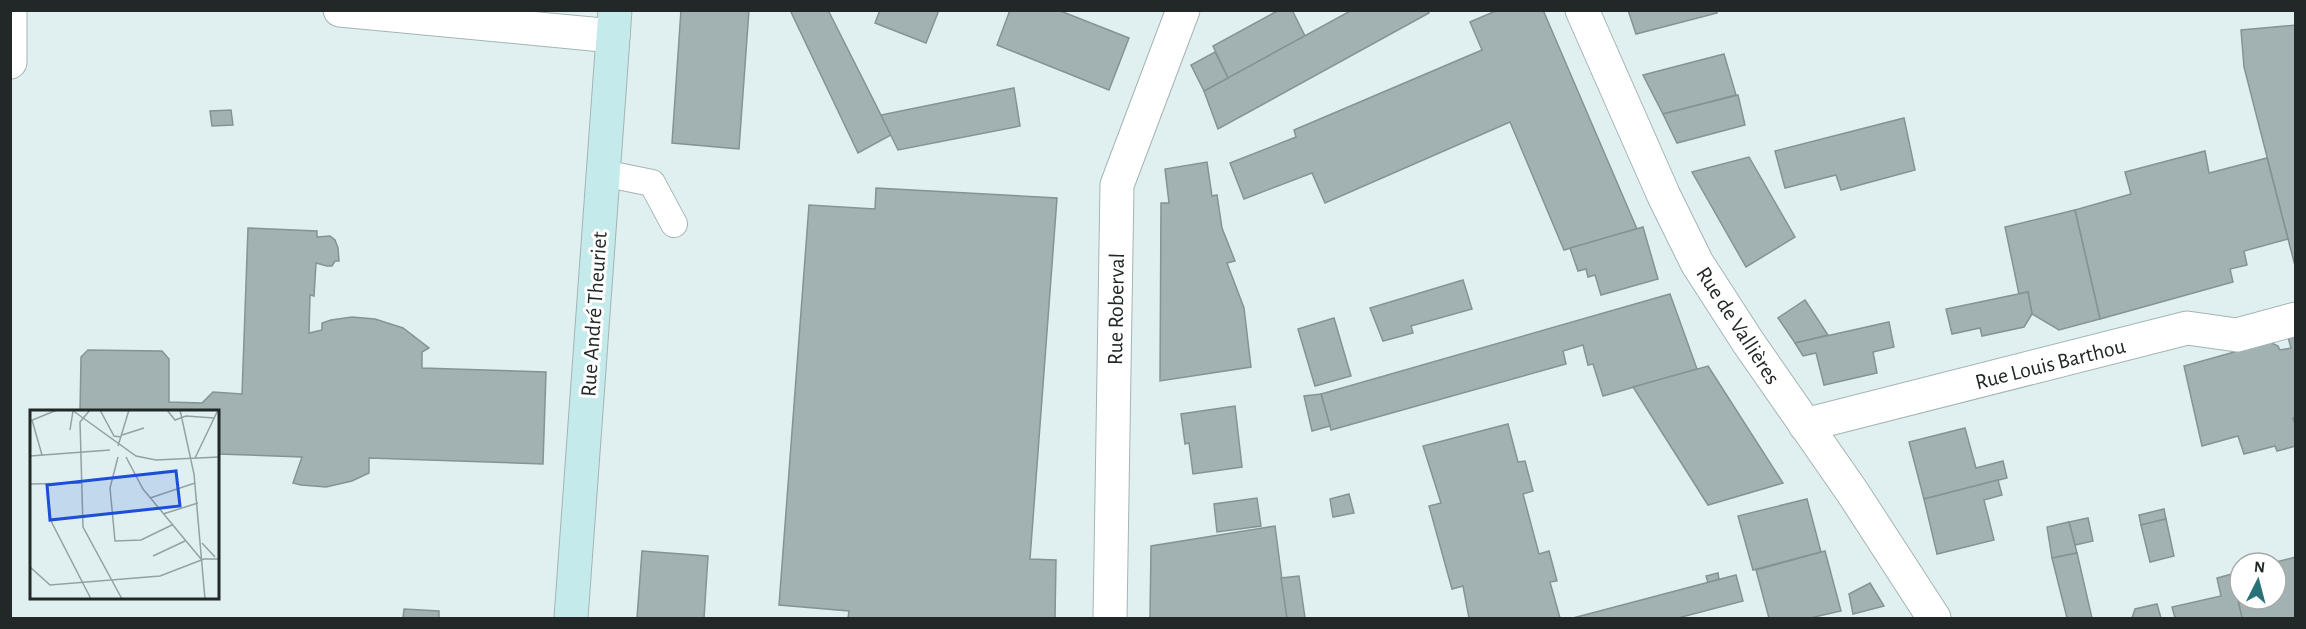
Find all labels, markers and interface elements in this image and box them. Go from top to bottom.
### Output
street label: Rue André Theuriet [577,231,611,397]
street label: Rue Roberval [1104,253,1128,365]
street label: Rue de Vallières [1692,263,1784,388]
street label: Rue Louis Barthou [1973,335,2128,393]
inset map [30,410,219,599]
north arrow [2228,551,2288,611]
text: N [2253,559,2266,576]

